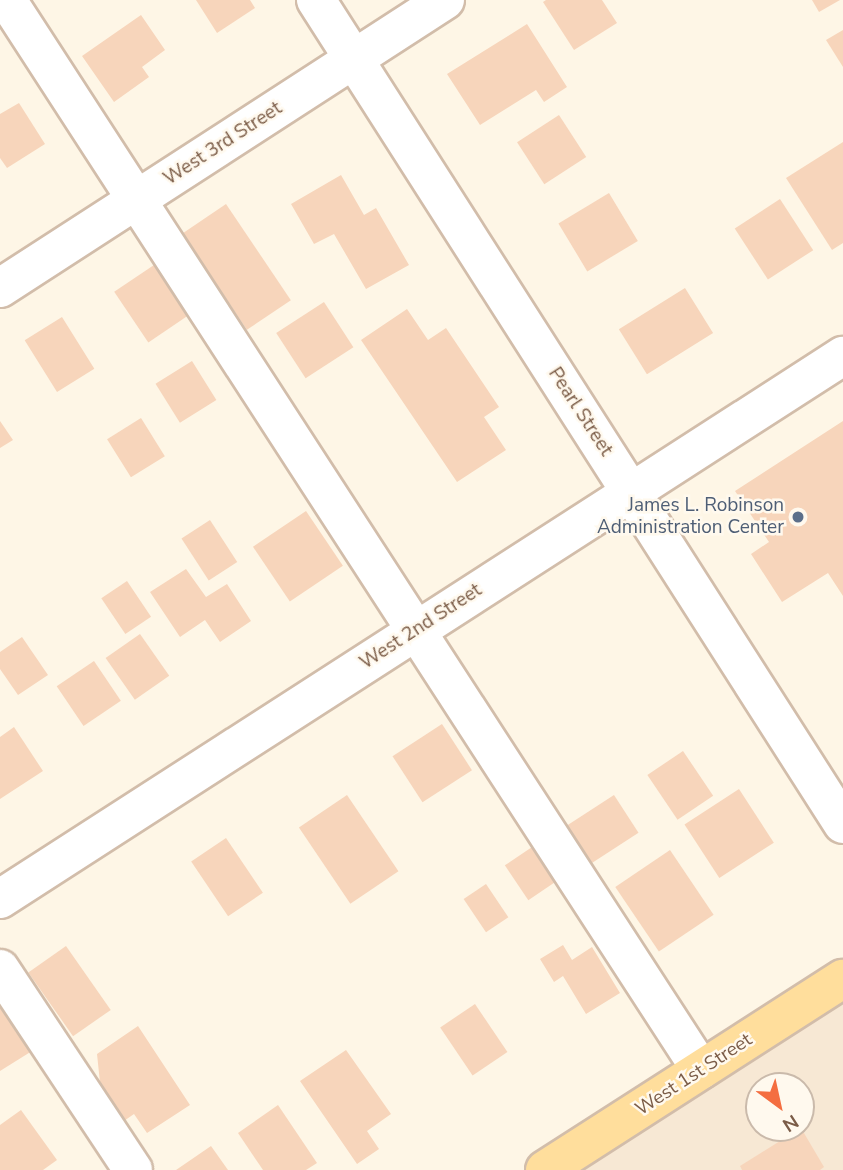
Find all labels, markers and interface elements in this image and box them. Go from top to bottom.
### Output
street label: West 3rd Street [160,97,286,191]
street label: Pearl Street [543,363,617,461]
place label: James L. Robinson Administration Center [597,495,784,539]
marker: James L. Robinson Administration Center [790,509,806,525]
street label: West 2nd Street [356,579,486,675]
street label: West 1st Street [631,1029,757,1121]
north arrow [745,1072,815,1142]
text: N [777,1108,803,1138]

